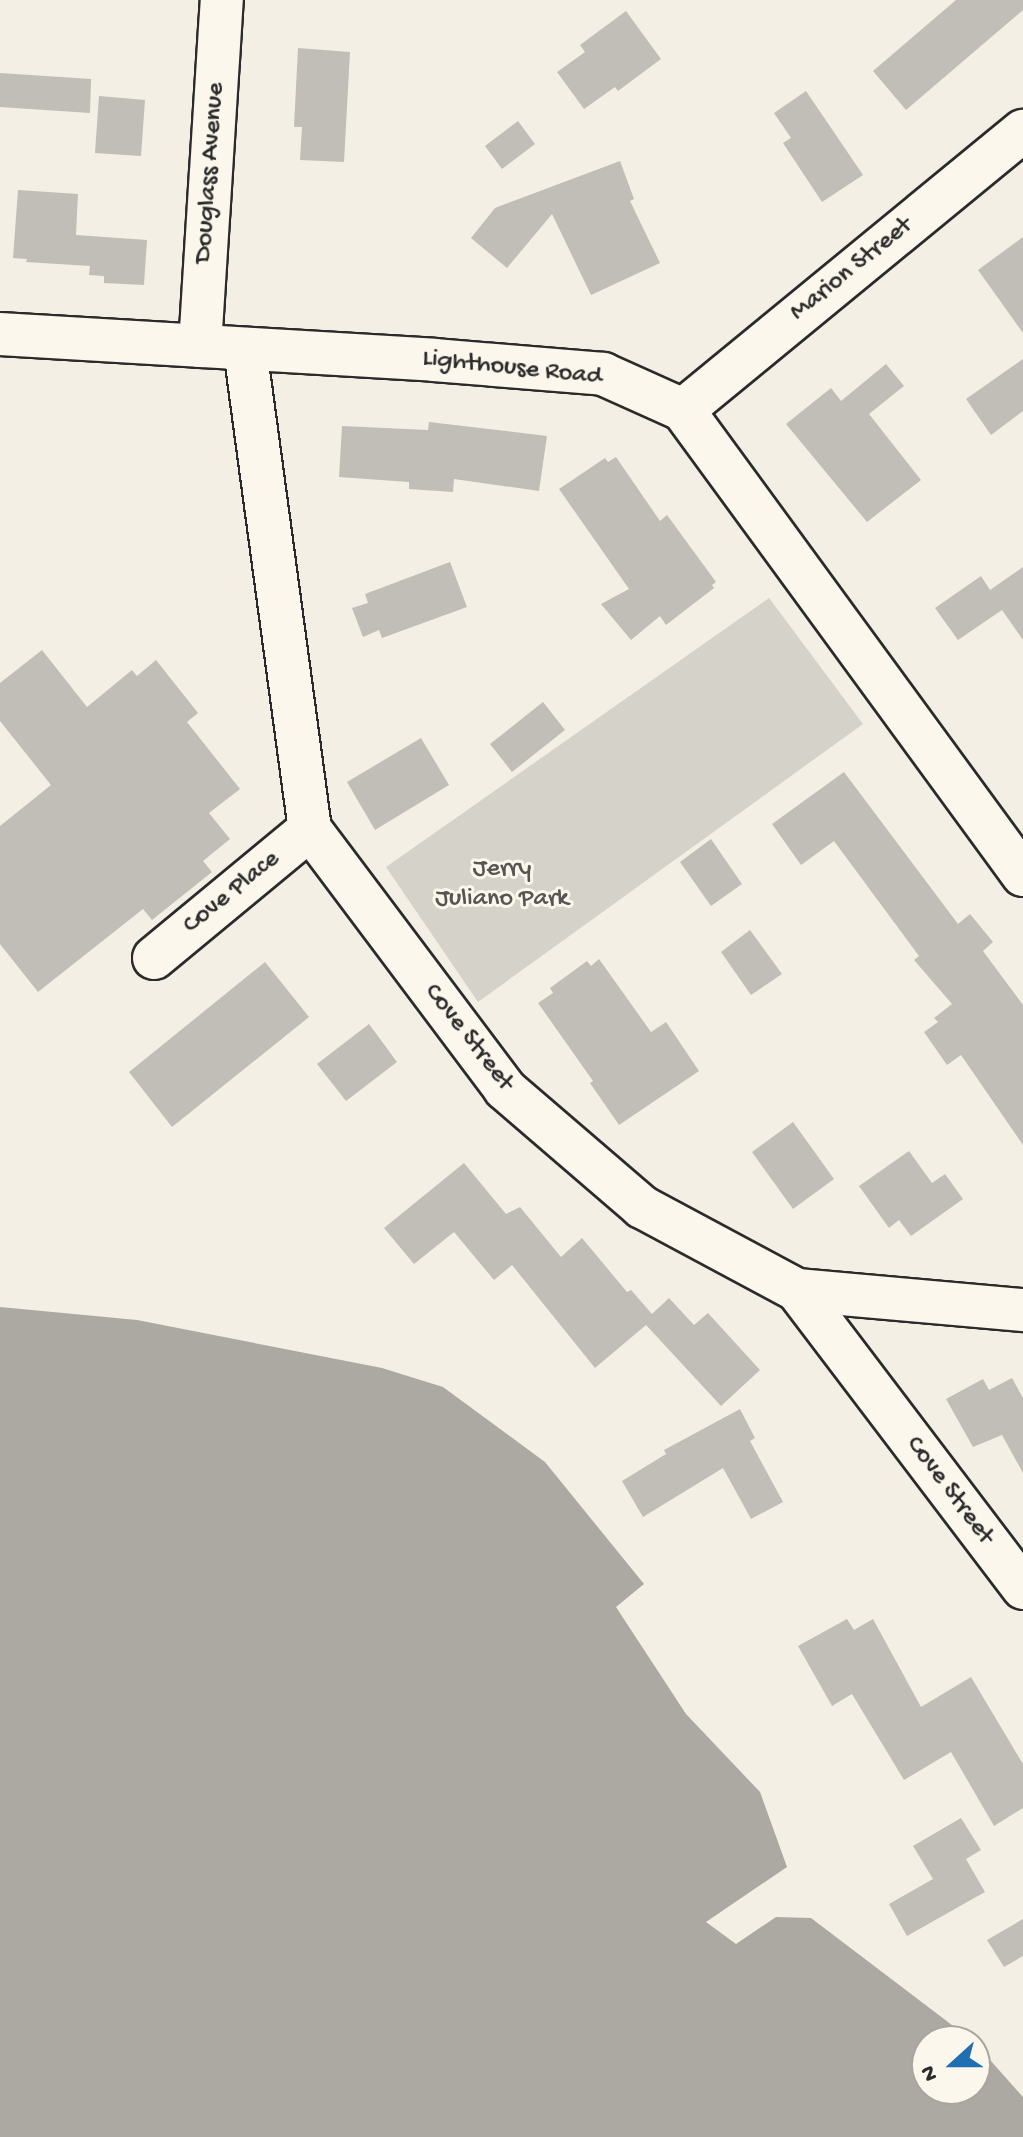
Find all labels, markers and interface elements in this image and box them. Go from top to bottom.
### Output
street label: Douglass Avenue [189,82,233,264]
street label: Marion Street [784,211,920,329]
street label: Lighthouse Road [421,344,603,394]
street label: Cove Place [177,845,287,941]
park label: Jerry Juliano Park [435,854,569,916]
street label: Cove Street [416,978,520,1098]
street label: Cove Street [898,1431,1000,1551]
north arrow [911,2025,991,2105]
text: N [916,2062,945,2084]

